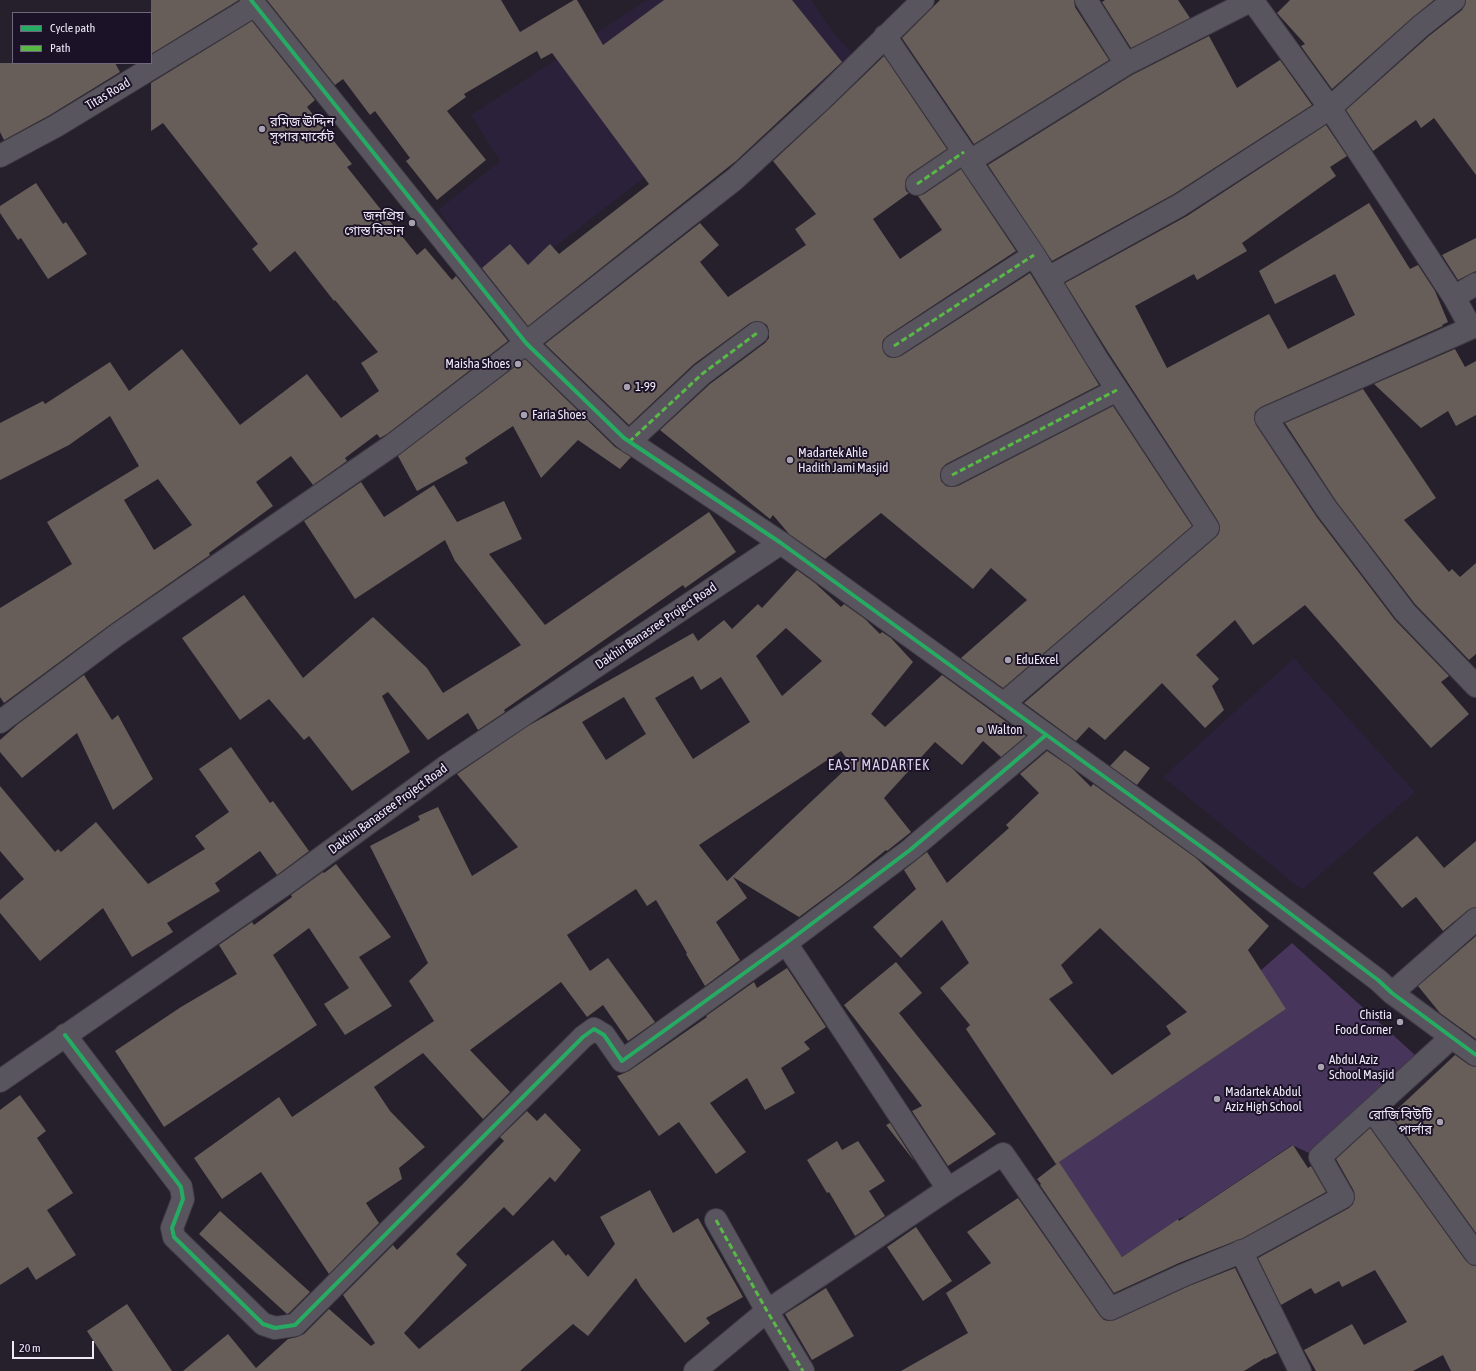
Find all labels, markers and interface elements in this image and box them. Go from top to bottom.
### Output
legend [12,12,152,64]
text: Cycle path [50,21,95,35]
text: Path [50,41,71,55]
street label: Titas Road [83,75,133,113]
place label: রমিজ ঊদ্দিন সুপার মার্কেট [270,114,334,145]
marker: রমিজ ঊদ্দিন সুপার মার্কেট [257,124,267,134]
place label: জনপ্রিয় গোস্ত বিতান [344,208,404,239]
marker: জনপ্রিয় গোস্ত বিতান [407,218,417,228]
place label: Maisha Shoes [445,356,510,372]
marker: Maisha Shoes [513,359,523,369]
place label: 1-99 [635,379,656,395]
marker: 1-99 [622,382,632,392]
place label: Faria Shoes [532,407,586,423]
marker: Faria Shoes [519,410,529,420]
place label: Madartek Ahle Hadith Jami Masjid [798,445,888,476]
marker: Madartek Ahle Hadith Jami Masjid [785,455,795,465]
street label: Dakhin Banasree Project Road [592,579,720,673]
place label: EduExcel [1016,652,1059,668]
marker: EduExcel [1003,655,1013,665]
place label: Walton [988,722,1023,738]
marker: Walton [975,725,985,735]
district label: EAST MADARTEK [828,756,930,774]
street label: Dakhin Banasree Project Road [325,761,451,857]
place label: Chistia Food Corner [1335,1007,1392,1038]
marker: Chistia Food Corner [1395,1017,1405,1027]
place label: Abdul Aziz School Masjid [1329,1052,1395,1083]
marker: Abdul Aziz School Masjid [1316,1062,1326,1072]
place label: Madartek Abdul Aziz High School [1225,1084,1302,1115]
marker: Madartek Abdul Aziz High School [1212,1094,1222,1104]
place label: রোজি বিউটি পার্লার [1369,1107,1432,1138]
marker: রোজি বিউটি পার্লার [1435,1117,1445,1127]
scale bar [14,1333,96,1359]
text: 20 m [19,1341,41,1355]

